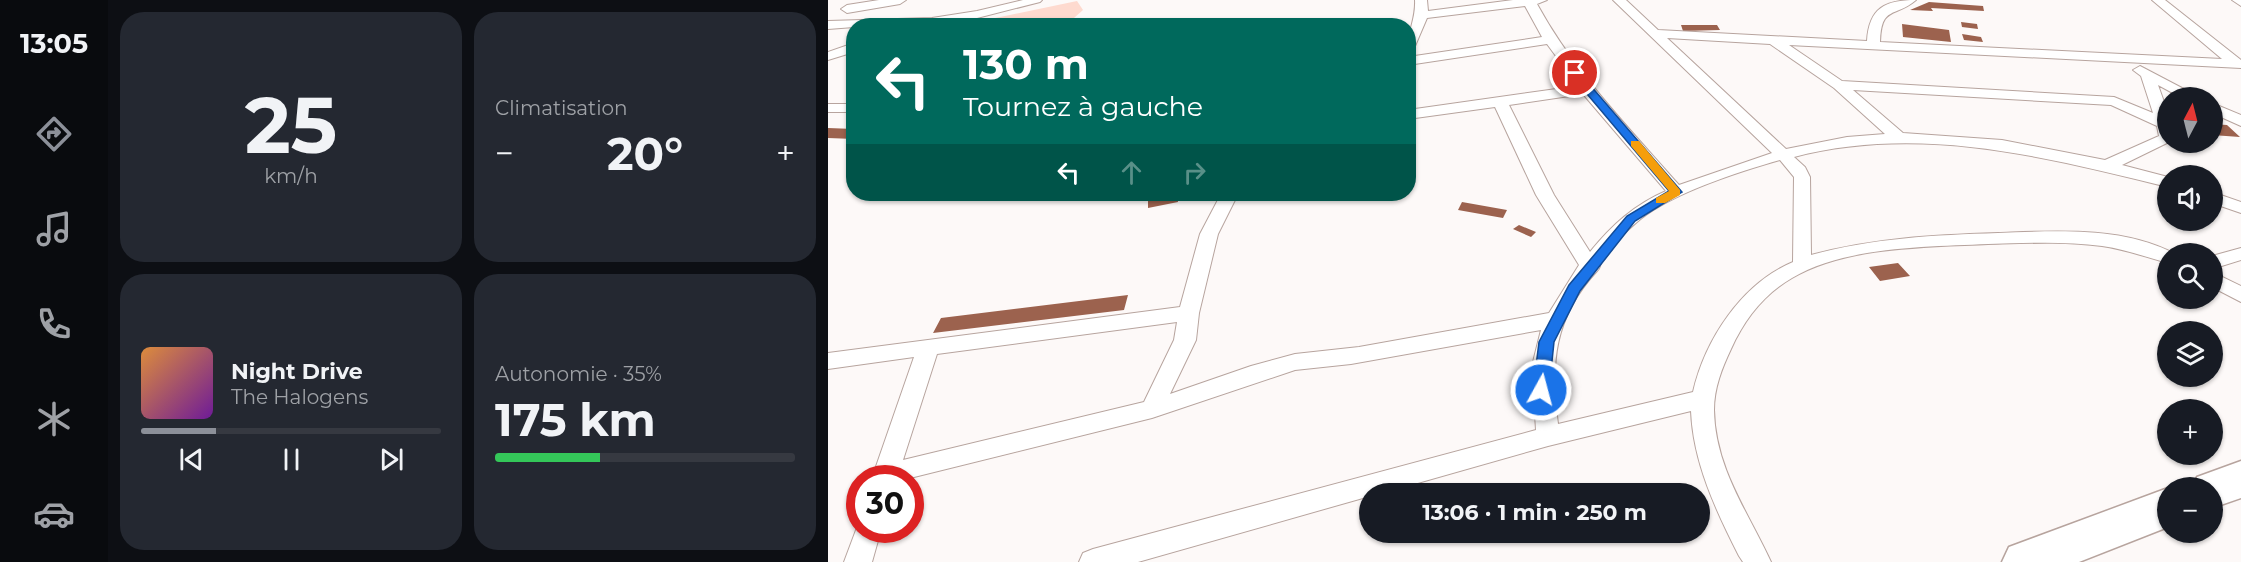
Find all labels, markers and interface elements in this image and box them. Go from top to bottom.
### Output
text: 13:05 [20,27,88,60]
text: 130 m [963,38,1089,90]
icon: left [864,42,942,120]
pin [1549,47,1600,98]
icon: arrive [1558,56,1591,89]
text: 25 [245,77,337,173]
north arrow [2157,87,2223,153]
map controls [2157,87,2223,543]
text: Tournez à gauche [963,90,1203,123]
text: Climatisation [495,96,628,120]
icon: directions [33,113,75,155]
text: 20° [607,126,683,181]
text: − [495,133,514,173]
text: + [776,133,795,173]
icon: left [1052,156,1085,189]
icon: ahead [1115,156,1148,189]
icon: right [1178,156,1211,189]
text: km/h [264,164,318,188]
button: sound [2157,165,2223,231]
icon: music [33,208,75,250]
button: search [2157,243,2223,309]
icon: phone [33,303,75,345]
button: layers [2157,321,2223,387]
text: Night Drive [231,358,363,385]
position arrow [1509,358,1573,422]
text: Autonomie · 35% [495,362,662,386]
text: The Halogens [231,385,368,409]
text: 175 km [495,392,656,447]
icon: climate [33,398,75,440]
button: + [2157,399,2223,465]
icon: previous [175,443,208,476]
icon: pause [275,443,308,476]
icon: next [375,443,408,476]
speed limit sign: 30 [846,465,924,543]
button: − [2157,477,2223,543]
icon: car [33,493,75,535]
text: 13:06 · 1 min · 250 m [1422,499,1647,526]

